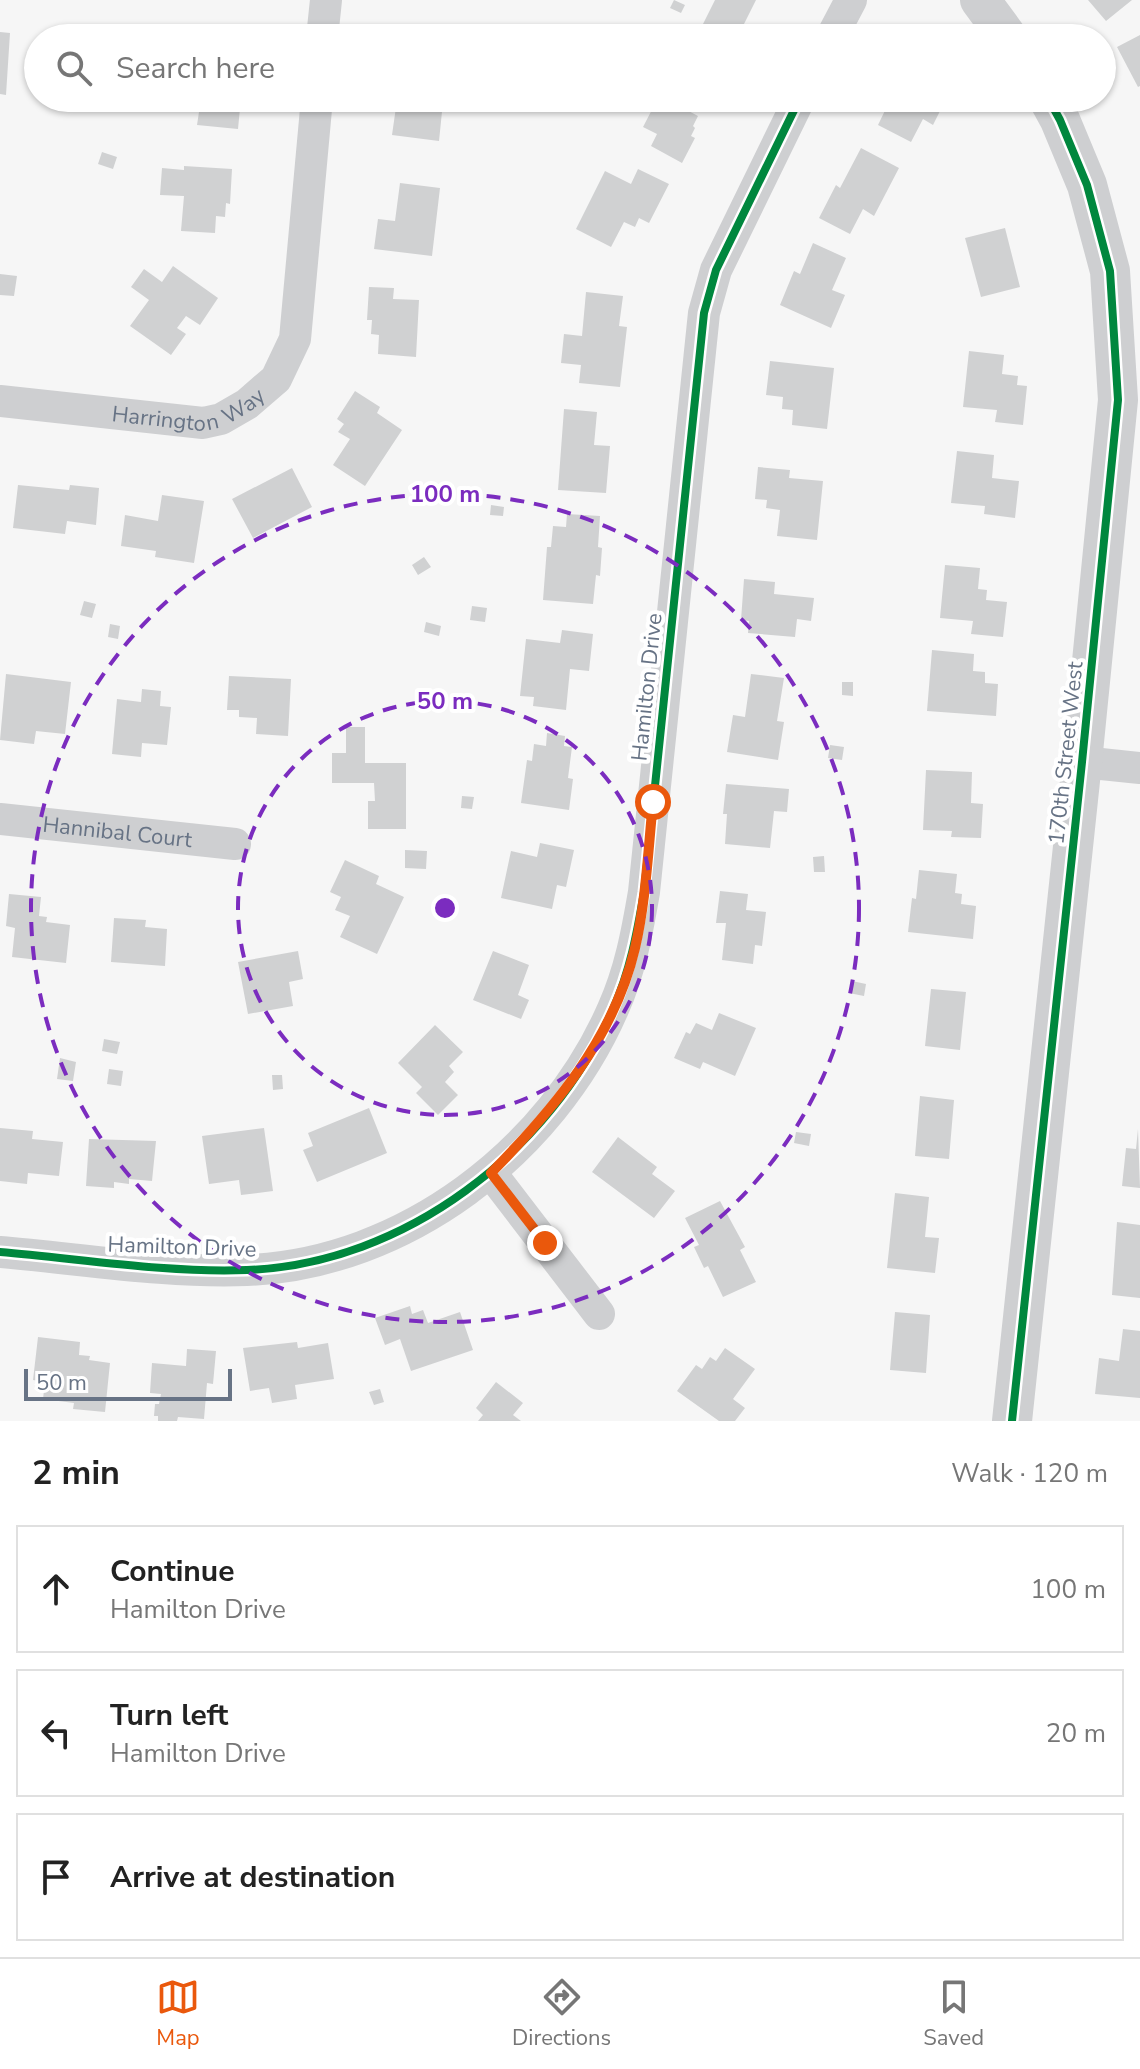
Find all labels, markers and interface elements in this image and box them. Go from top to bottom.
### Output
search box [24,24,1116,112]
icon: search [52,46,96,90]
text: Search here [116,48,275,89]
street label: Harrington Way [110,381,272,439]
text: 100 m [410,478,480,510]
street label: Hamilton Drive [624,612,670,763]
street label: 170th Street West [1041,660,1091,846]
text: 50 m [417,685,473,717]
route start [635,784,671,820]
street label: Hannibal Court [41,810,194,855]
centre of rings [431,894,459,922]
route end [527,1225,563,1261]
street label: Hamilton Drive [107,1229,257,1265]
scale bar [24,1365,232,1401]
text: 50 m [36,1368,87,1398]
text: 2 min [32,1450,120,1496]
text: Walk · 120 m [951,1456,1108,1491]
text: Continue [110,1551,235,1592]
icon: ahead [34,1567,78,1611]
text: 100 m [1030,1572,1106,1607]
text: Hamilton Drive [110,1592,286,1627]
text: Turn left [110,1695,228,1736]
icon: left [34,1711,78,1755]
text: 20 m [1046,1716,1106,1751]
text: Hamilton Drive [110,1736,286,1771]
icon: arrive [34,1855,78,1899]
text: Arrive at destination [110,1857,395,1898]
tab: Map [156,1975,200,2053]
tab: Directions [512,1975,611,2053]
tab: Saved [923,1975,984,2053]

